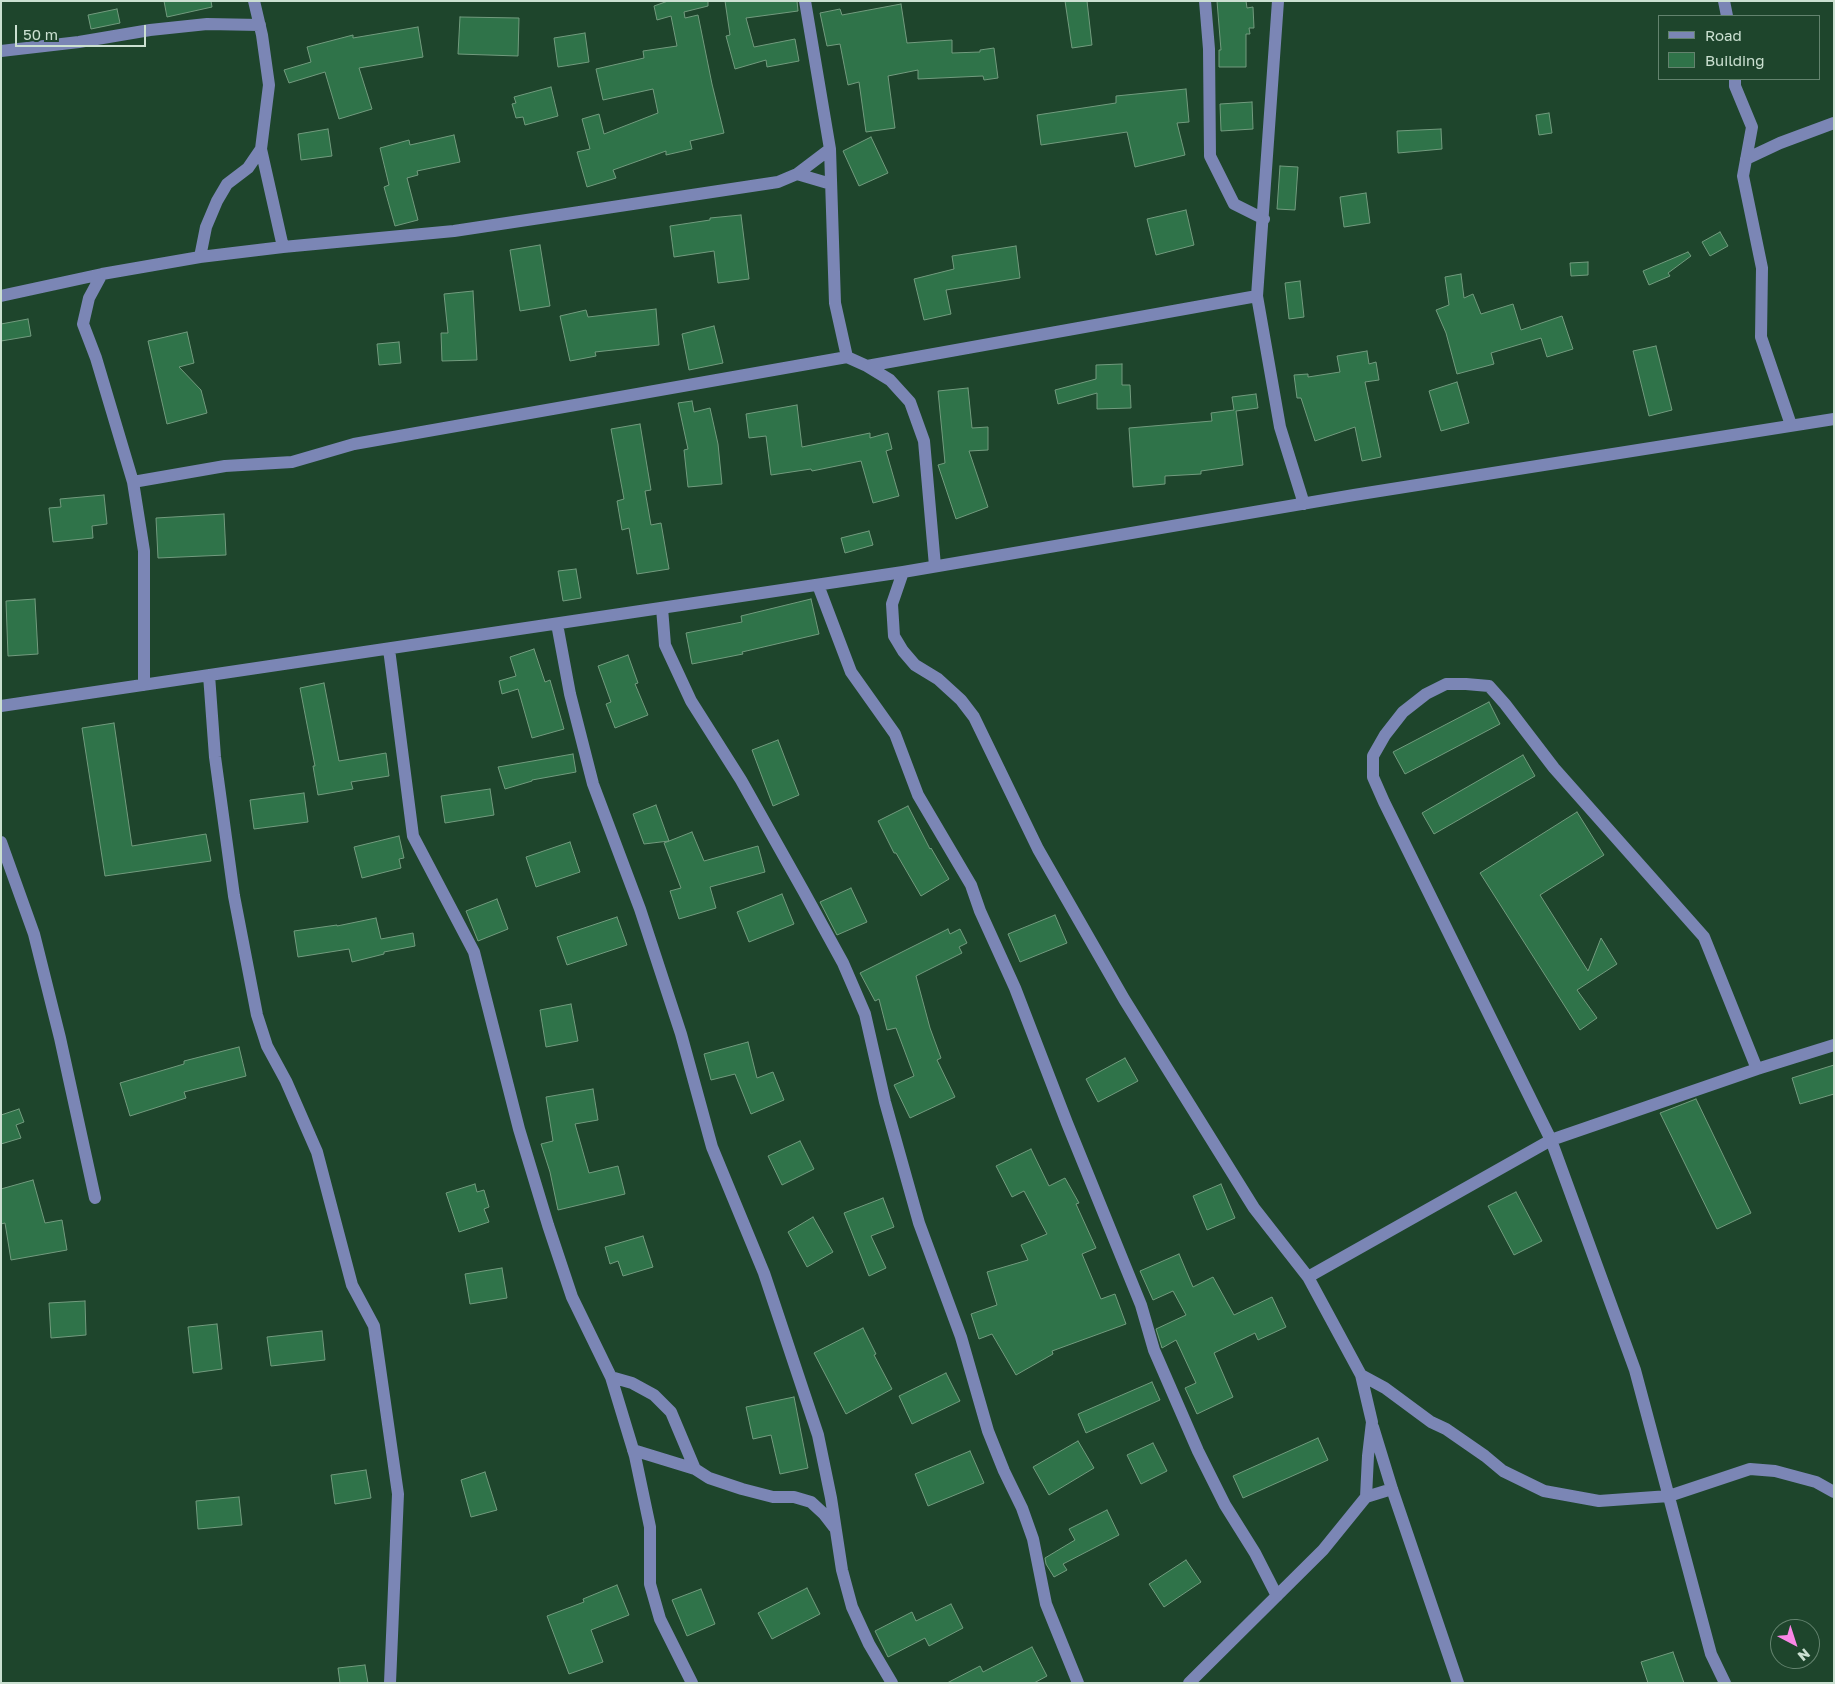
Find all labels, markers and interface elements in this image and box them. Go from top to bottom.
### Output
scale bar [18,15,149,47]
legend [1658,15,1820,80]
text: 50 m [23,25,58,43]
text: Road [1705,26,1742,44]
text: Building [1705,51,1765,69]
north arrow [1770,1619,1820,1669]
text: N [1795,1645,1814,1665]

